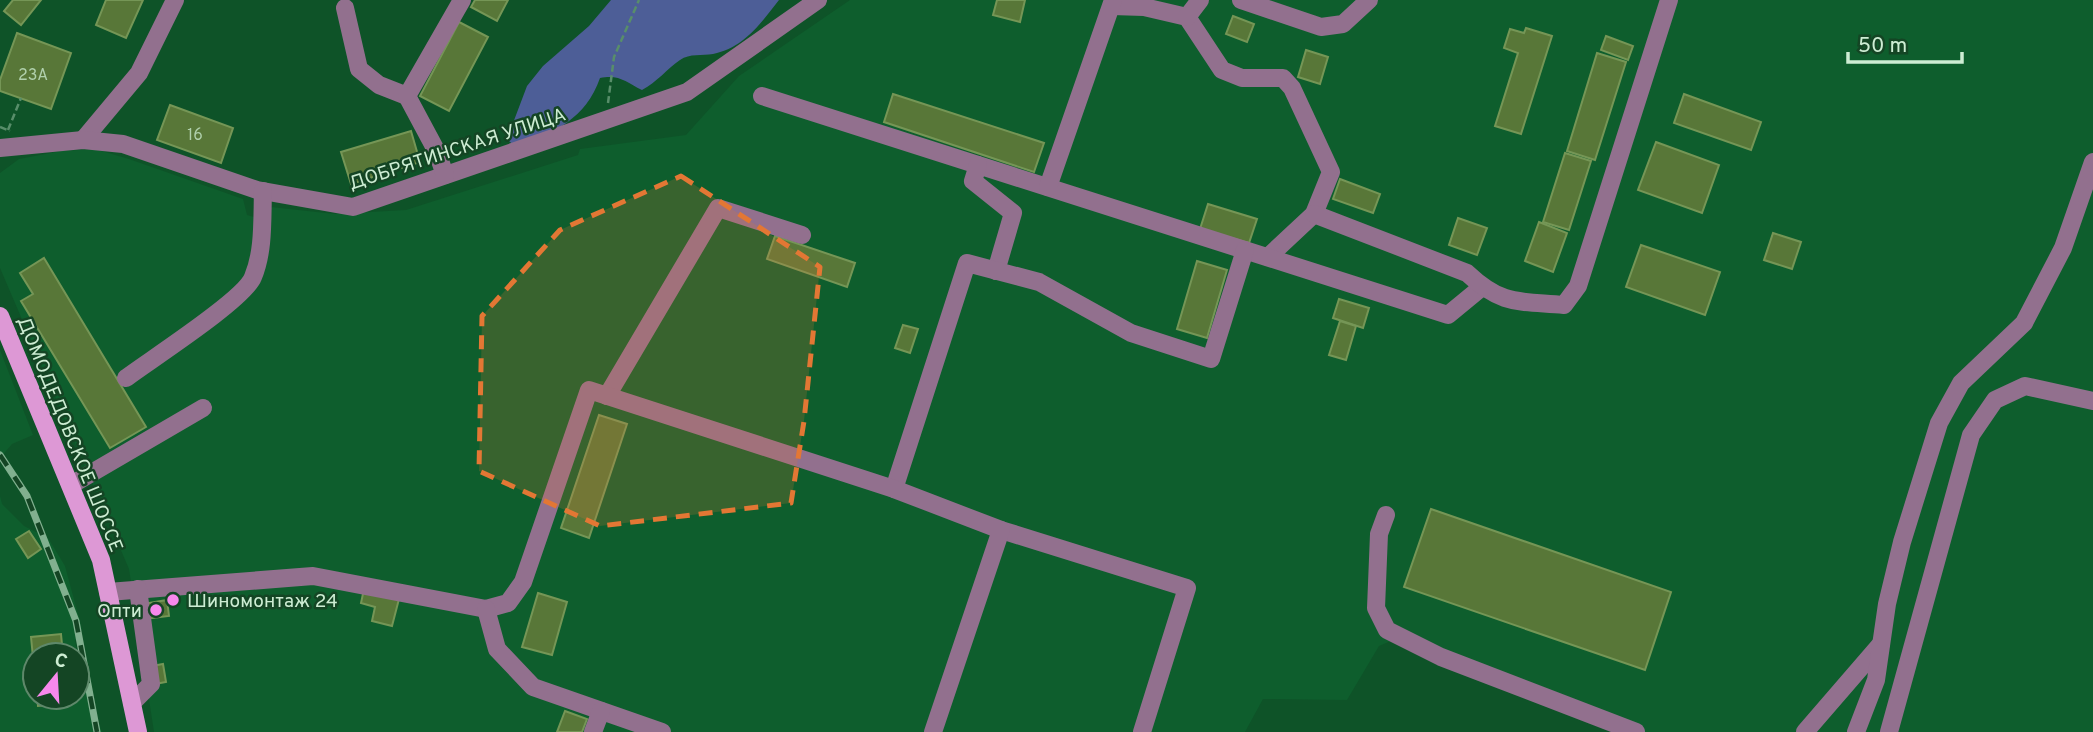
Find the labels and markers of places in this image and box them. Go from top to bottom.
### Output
place label: Шиномонтаж 24 [187,590,338,614]
marker: Шиномонтаж 24 [165,592,181,608]
place label: Опти [97,600,142,624]
marker: Опти [148,602,164,618]

